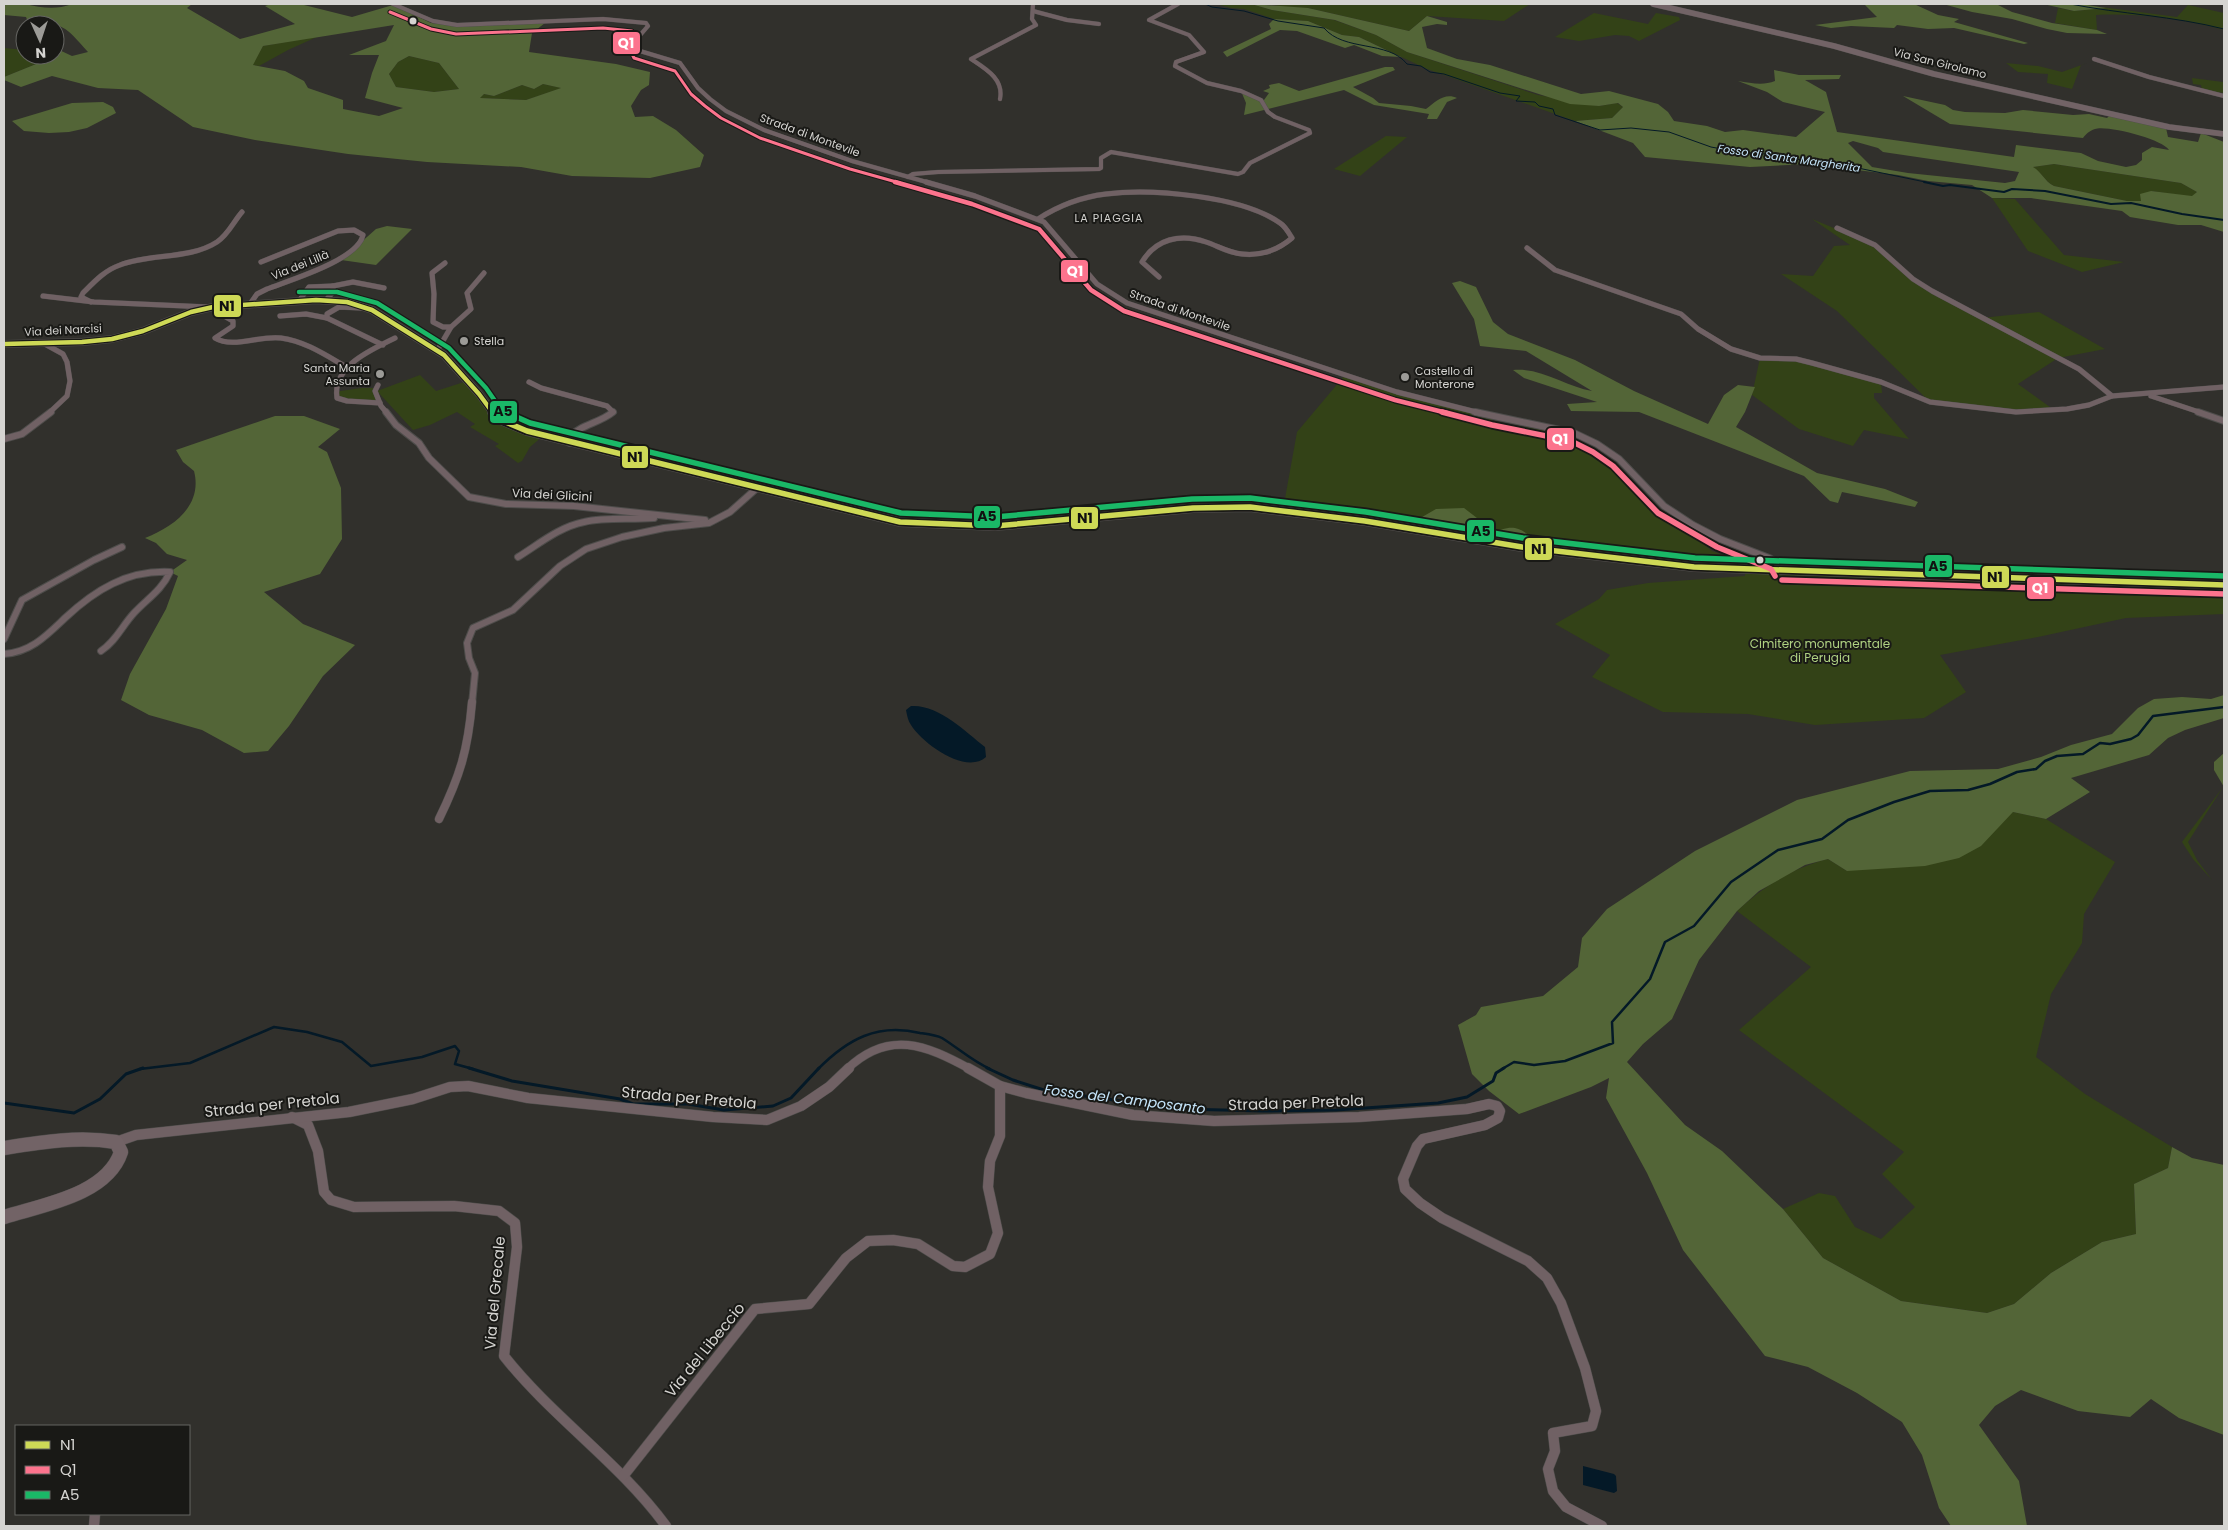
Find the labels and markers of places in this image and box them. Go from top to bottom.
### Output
unlabelled marker [408,16,418,26]
place label: Stella [474,333,504,349]
marker: Stella [458,335,470,347]
place label: Santa Maria Assunta [304,360,370,389]
place label: Castello di Monterone [1415,363,1475,392]
marker: Santa Maria Assunta [374,368,386,380]
marker: Castello di Monterone [1399,371,1411,383]
unlabelled marker [1755,555,1765,565]

